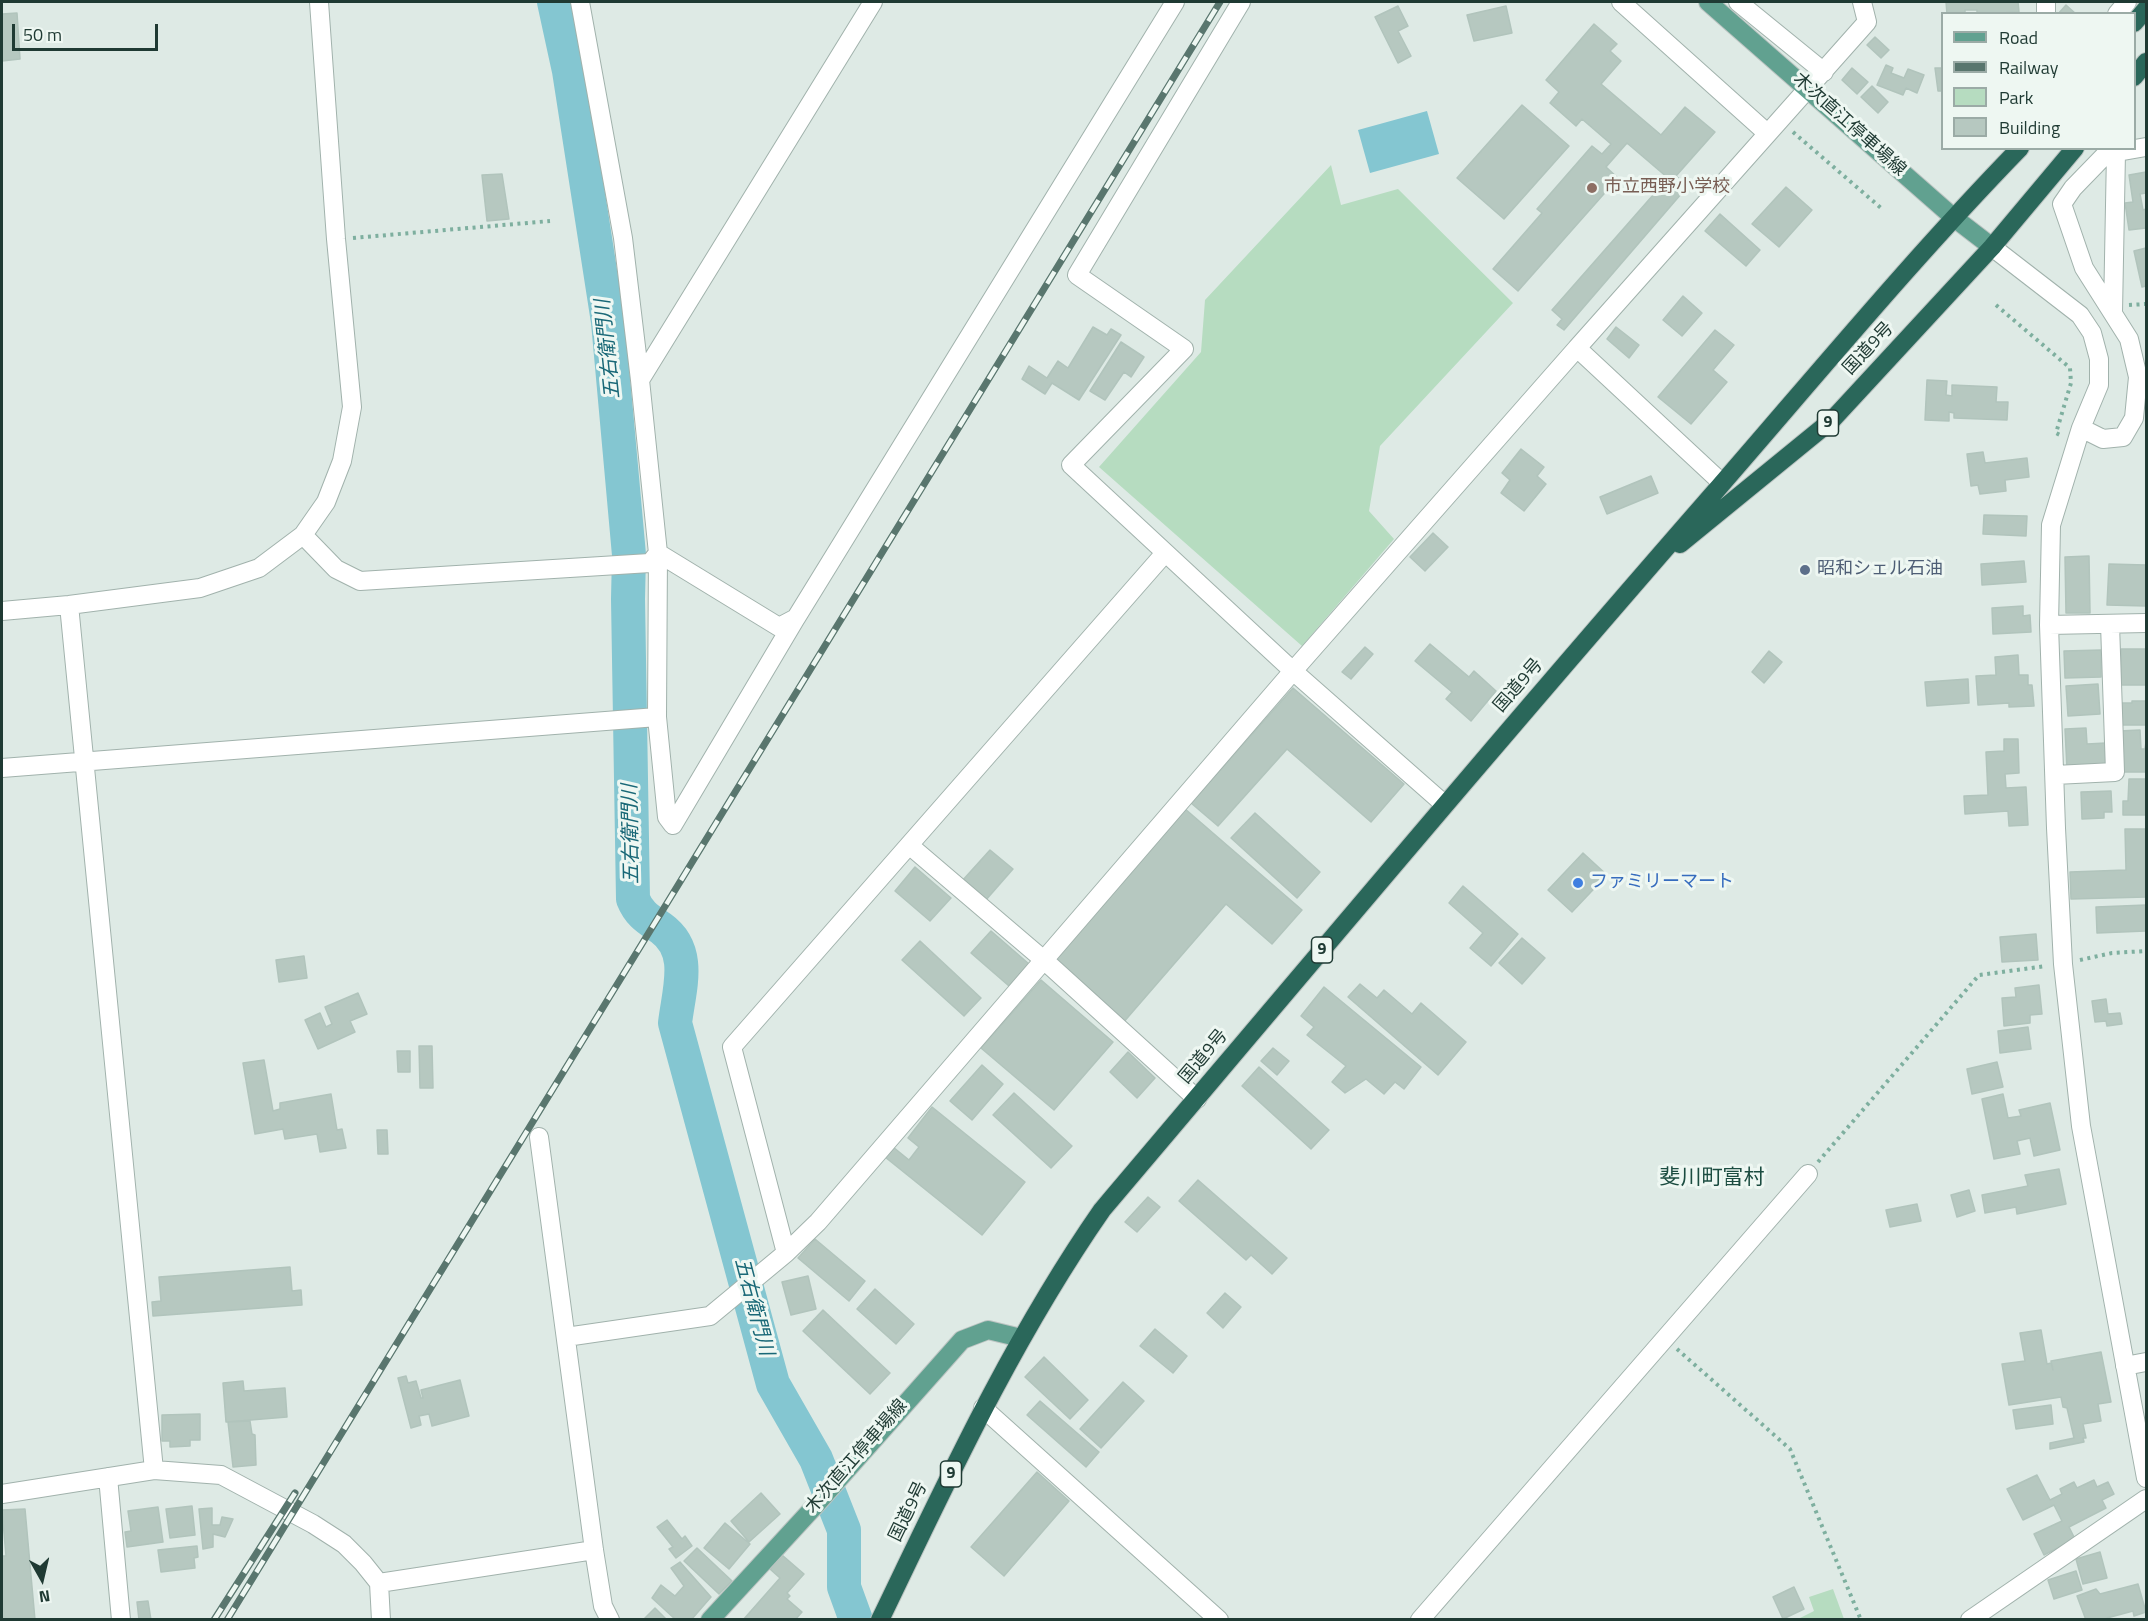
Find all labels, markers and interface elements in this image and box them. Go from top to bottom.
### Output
scale bar [15,12,160,50]
legend [1941,12,2136,150]
text: 50 m [23,21,62,48]
text: Road [1999,24,2038,51]
text: Railway [1999,54,2058,81]
street label: 木次直江停車場線 [1788,69,1910,181]
text: Park [1999,84,2033,111]
text: Building [1999,114,2060,141]
place label: 市立西野小学校 [1604,177,1730,199]
marker: 市立西野小学校 [1585,181,1599,195]
water label: 五右衛門川 [592,298,626,400]
street label: 国道9号 [1839,318,1899,380]
road number: 9 [1818,410,1838,436]
place label: 昭和シェル石油 [1817,559,1943,581]
marker: 昭和シェル石油 [1798,563,1812,577]
street label: 国道9号 [1490,655,1548,717]
water label: 五右衛門川 [619,784,645,884]
place label: ファミリーマート [1590,872,1734,894]
marker: ファミリーマート [1571,876,1585,890]
road number: 9 [1312,937,1332,963]
street label: 国道9号 [1175,1026,1233,1088]
district label: 斐川町富村 [1660,1166,1764,1192]
water label: 五右衛門川 [728,1256,778,1358]
street label: 木次直江停車場線 [802,1396,912,1518]
road number: 9 [940,1461,962,1487]
street label: 国道9号 [885,1478,933,1546]
north arrow [12,1549,72,1609]
text: N [37,1584,52,1609]

